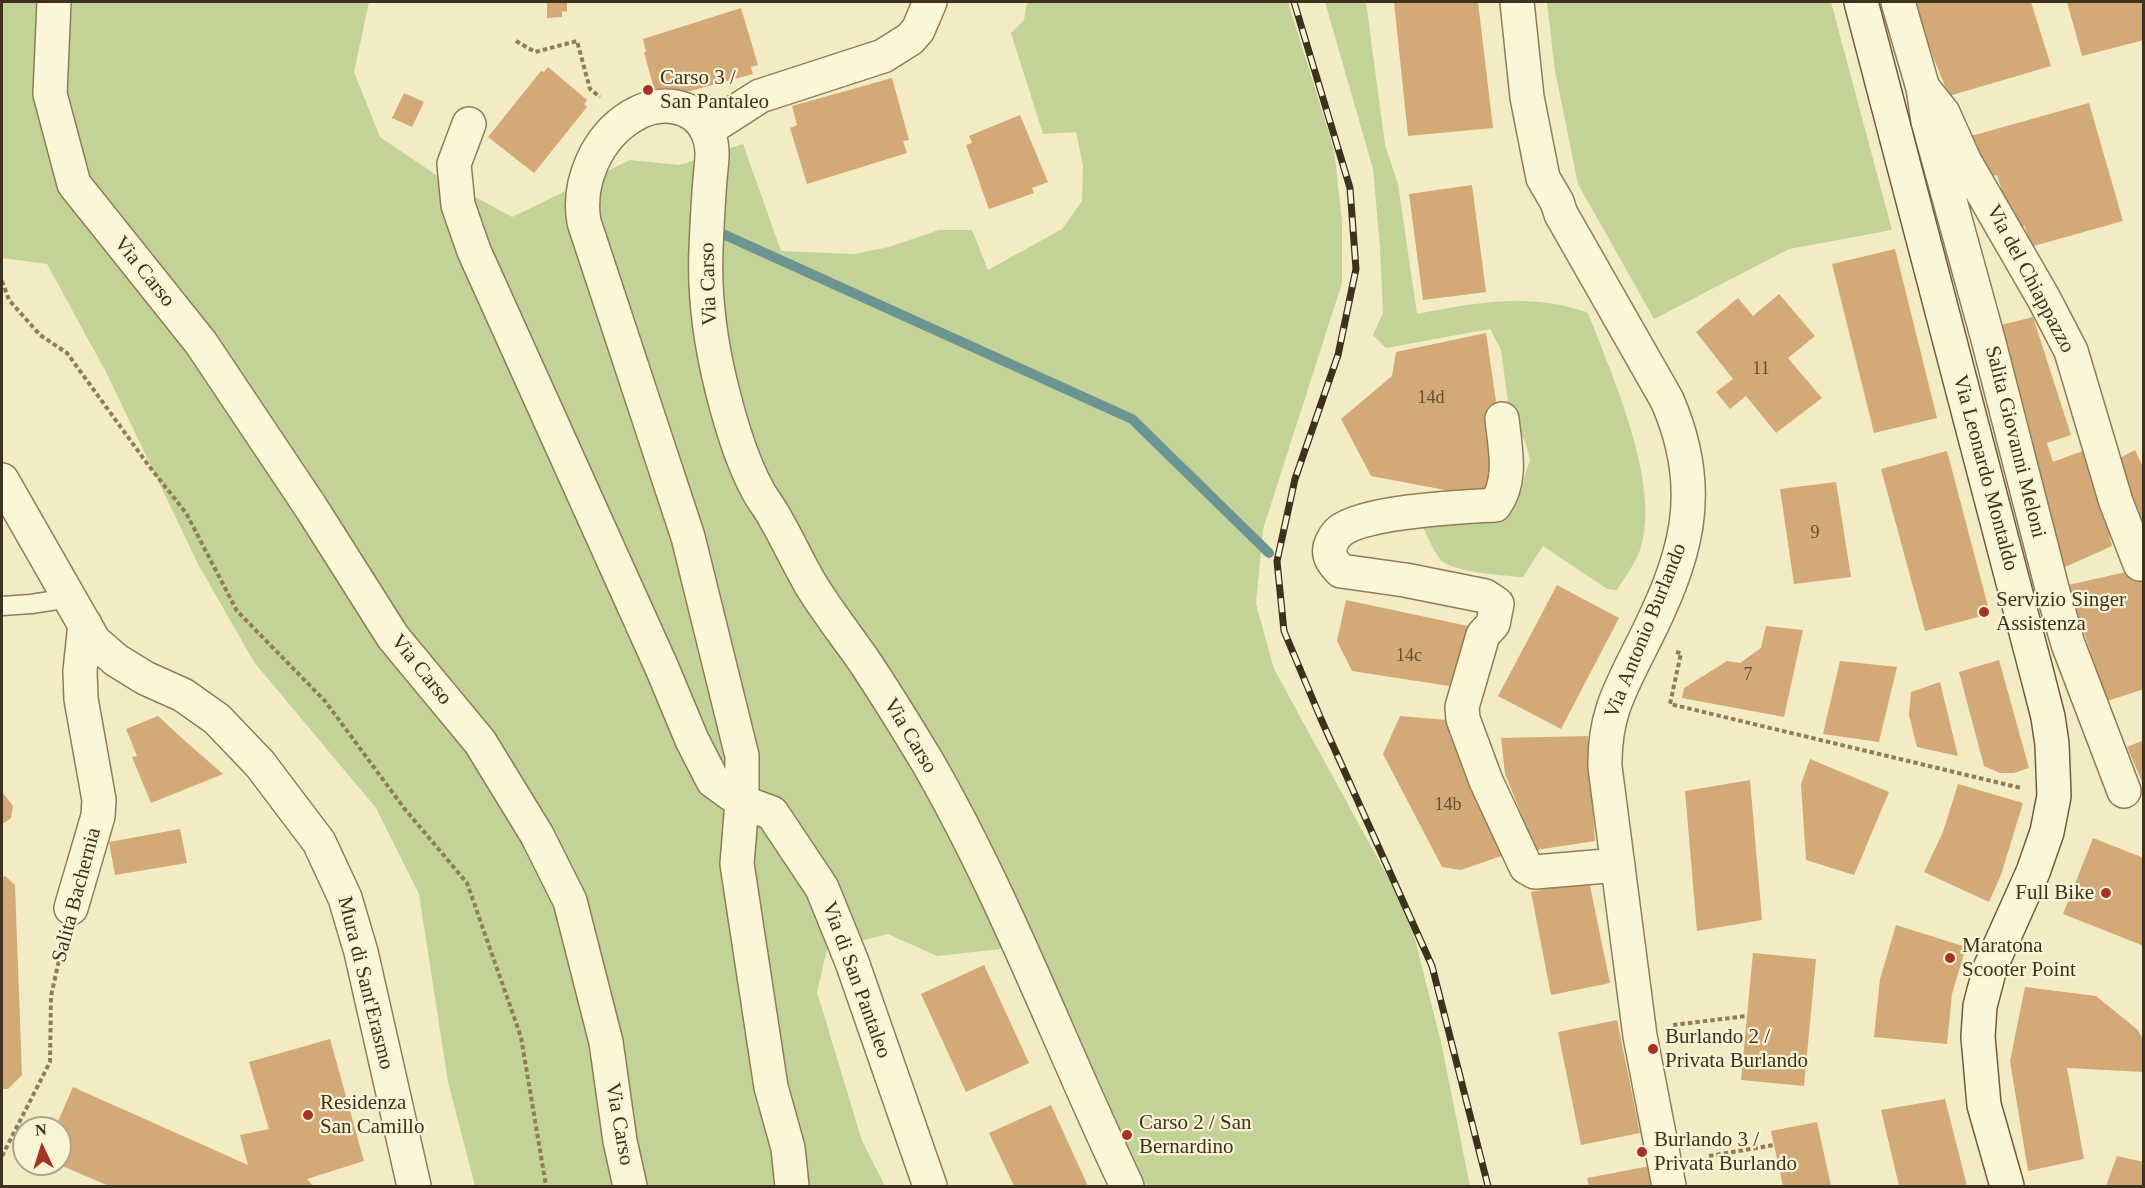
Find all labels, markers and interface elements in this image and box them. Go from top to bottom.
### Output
place label: Carso 3 / San Pantaleo [660,65,769,115]
marker: Carso 3 / San Pantaleo [641,83,655,97]
street label: Via del Chiappazzo [1980,201,2080,357]
street label: Via Carso [108,232,180,312]
street label: Via Carso [695,242,723,326]
street label: Salita Giovanni Meloni [1979,343,2051,541]
house number: 11 [1752,358,1770,380]
street label: Via Leonardo Montaldo [1947,372,2023,574]
house number: 14d [1418,387,1444,409]
house number: 9 [1810,522,1820,544]
street label: Via Antonio Burlando [1599,540,1693,722]
place label: Servizio Singer Assistenza [1996,587,2126,637]
marker: Servizio Singer Assistenza [1977,605,1991,619]
street label: Via Carso [385,630,457,710]
house number: 14c [1396,645,1422,667]
house number: 7 [1744,664,1752,686]
street label: Via Carso [878,694,942,778]
house number: 14b [1434,794,1462,816]
street label: Salita Bachernia [47,825,107,965]
place label: Full Bike [2015,880,2094,906]
marker: Full Bike [2099,886,2113,900]
street label: Mura di Sant'Erasmo [331,894,399,1072]
street label: Via di San Pantaleo [816,898,896,1062]
place label: Maratona Scooter Point [1962,933,2076,983]
marker: Maratona Scooter Point [1943,951,1957,965]
place label: Burlando 2 / Privata Burlando [1665,1024,1808,1074]
marker: Burlando 2 / Privata Burlando [1646,1042,1660,1056]
street label: Via Carso [599,1081,639,1167]
place label: Residenza San Camillo [320,1090,424,1140]
marker: Residenza San Camillo [301,1108,315,1122]
place label: Carso 2 / San Bernardino [1139,1110,1252,1160]
north arrow [12,1116,72,1176]
text: N [34,1121,47,1138]
place label: Burlando 3 / Privata Burlando [1654,1127,1797,1177]
marker: Carso 2 / San Bernardino [1120,1128,1134,1142]
marker: Burlando 3 / Privata Burlando [1635,1145,1649,1159]

